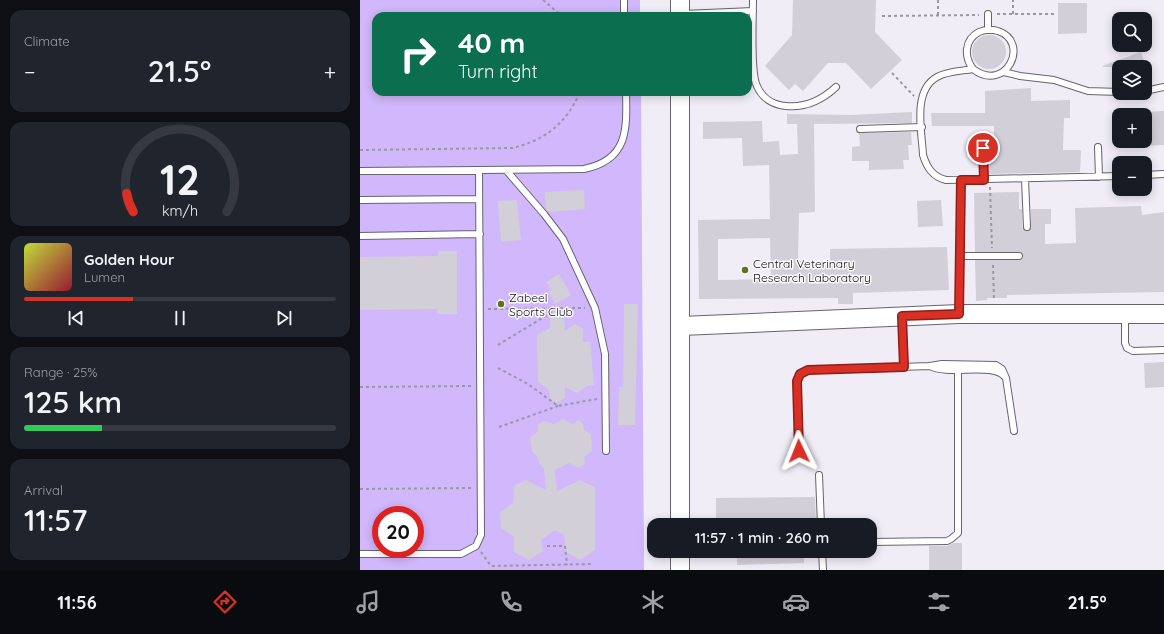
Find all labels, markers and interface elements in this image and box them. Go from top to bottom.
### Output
map controls [1112,12,1152,196]
button: search [1112,12,1152,52]
text: 40 m [458,25,525,60]
icon: right [392,28,444,80]
text: Climate [24,33,70,49]
text: 21.5° [148,52,211,90]
text: − [24,58,35,86]
text: + [324,58,336,86]
text: Turn right [458,60,538,83]
button: layers [1112,60,1152,100]
button: + [1112,108,1152,148]
pin [966,131,1000,165]
icon: arrive [972,137,994,159]
text: 12 [160,152,200,204]
button: − [1112,156,1152,196]
text: km/h [162,201,198,219]
text: Golden Hour [84,250,175,269]
place label: Central Veterinary Research Laboratory [753,256,871,285]
marker: Central Veterinary Research Laboratory [740,265,750,275]
text: Lumen [84,269,125,285]
place label: Zabeel Sports Club [509,290,573,319]
marker: Zabeel Sports Club [496,299,506,309]
icon: previous [65,307,87,329]
icon: pause [169,307,191,329]
icon: next [273,307,295,329]
text: Range · 25% [24,364,97,380]
text: 125 km [24,383,122,421]
position arrow [778,430,820,472]
text: Arrival [24,482,63,498]
text: 11:57 [24,501,87,539]
speed limit sign: 20 [372,506,424,558]
text: 11:57 · 1 min · 260 m [695,528,829,547]
icon: directions [211,588,239,616]
icon: music [354,588,382,616]
icon: phone [497,588,525,616]
icon: climate [639,588,667,616]
icon: car [782,588,810,616]
icon: filters [925,588,953,616]
text: 11:56 [57,591,97,614]
text: 21.5° [1067,591,1107,614]

